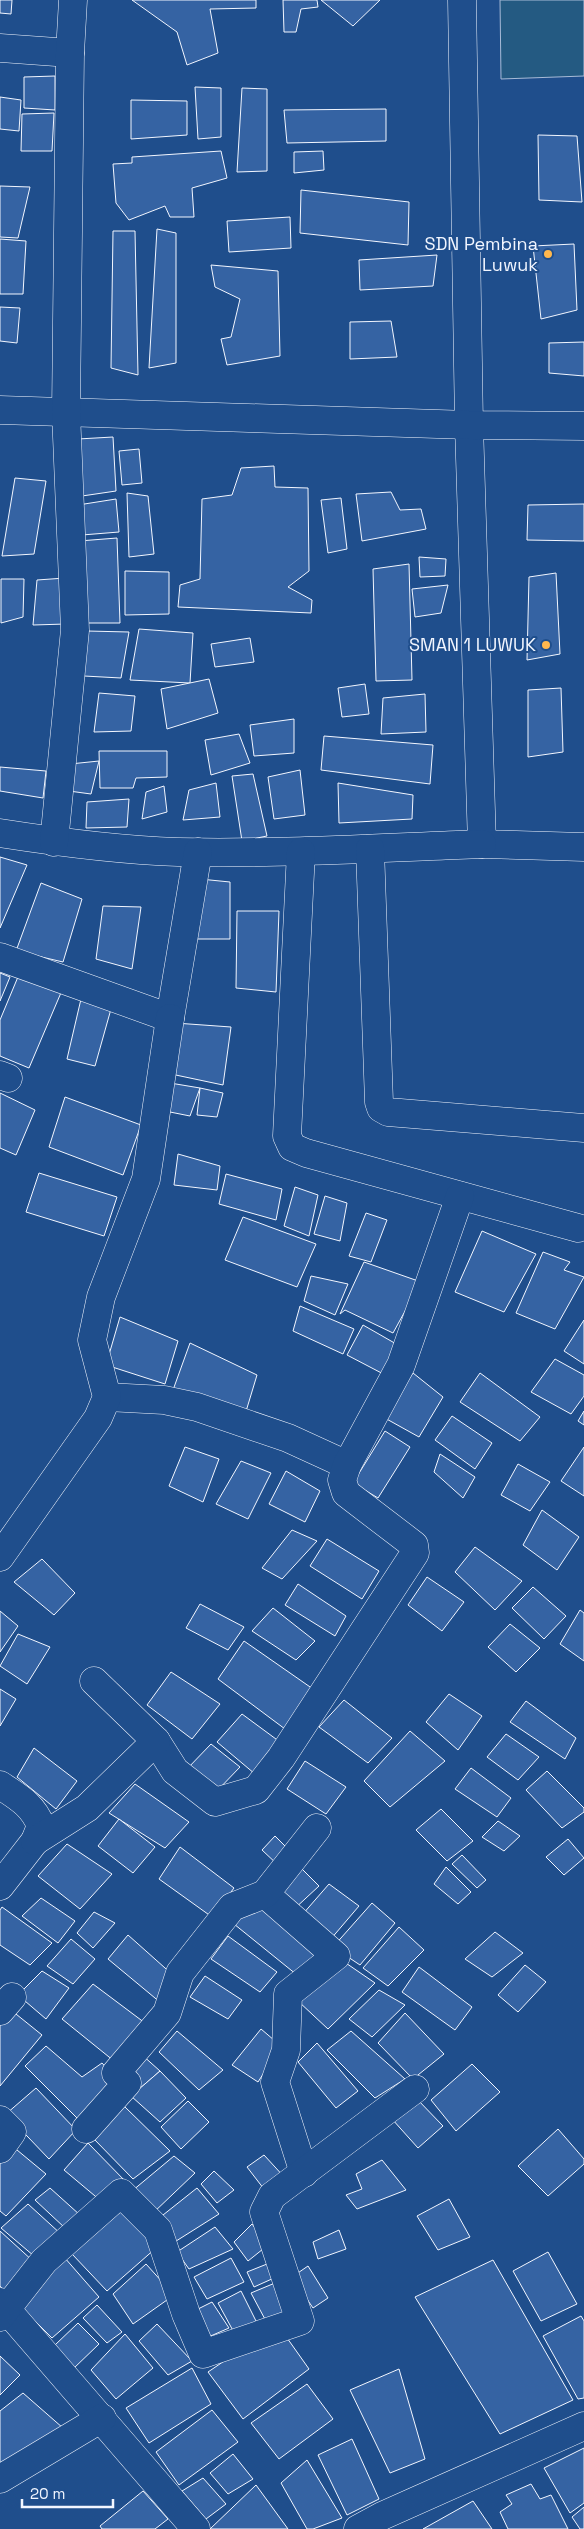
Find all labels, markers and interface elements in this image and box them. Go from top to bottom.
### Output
place label: SDN Pembina Luwuk [424,232,538,276]
marker: SDN Pembina Luwuk [542,248,554,260]
place label: SMAN 1 LUWUK [409,633,536,656]
marker: SMAN 1 LUWUK [540,639,552,651]
scale bar [22,2476,114,2508]
text: 20 m [30,2484,65,2503]

